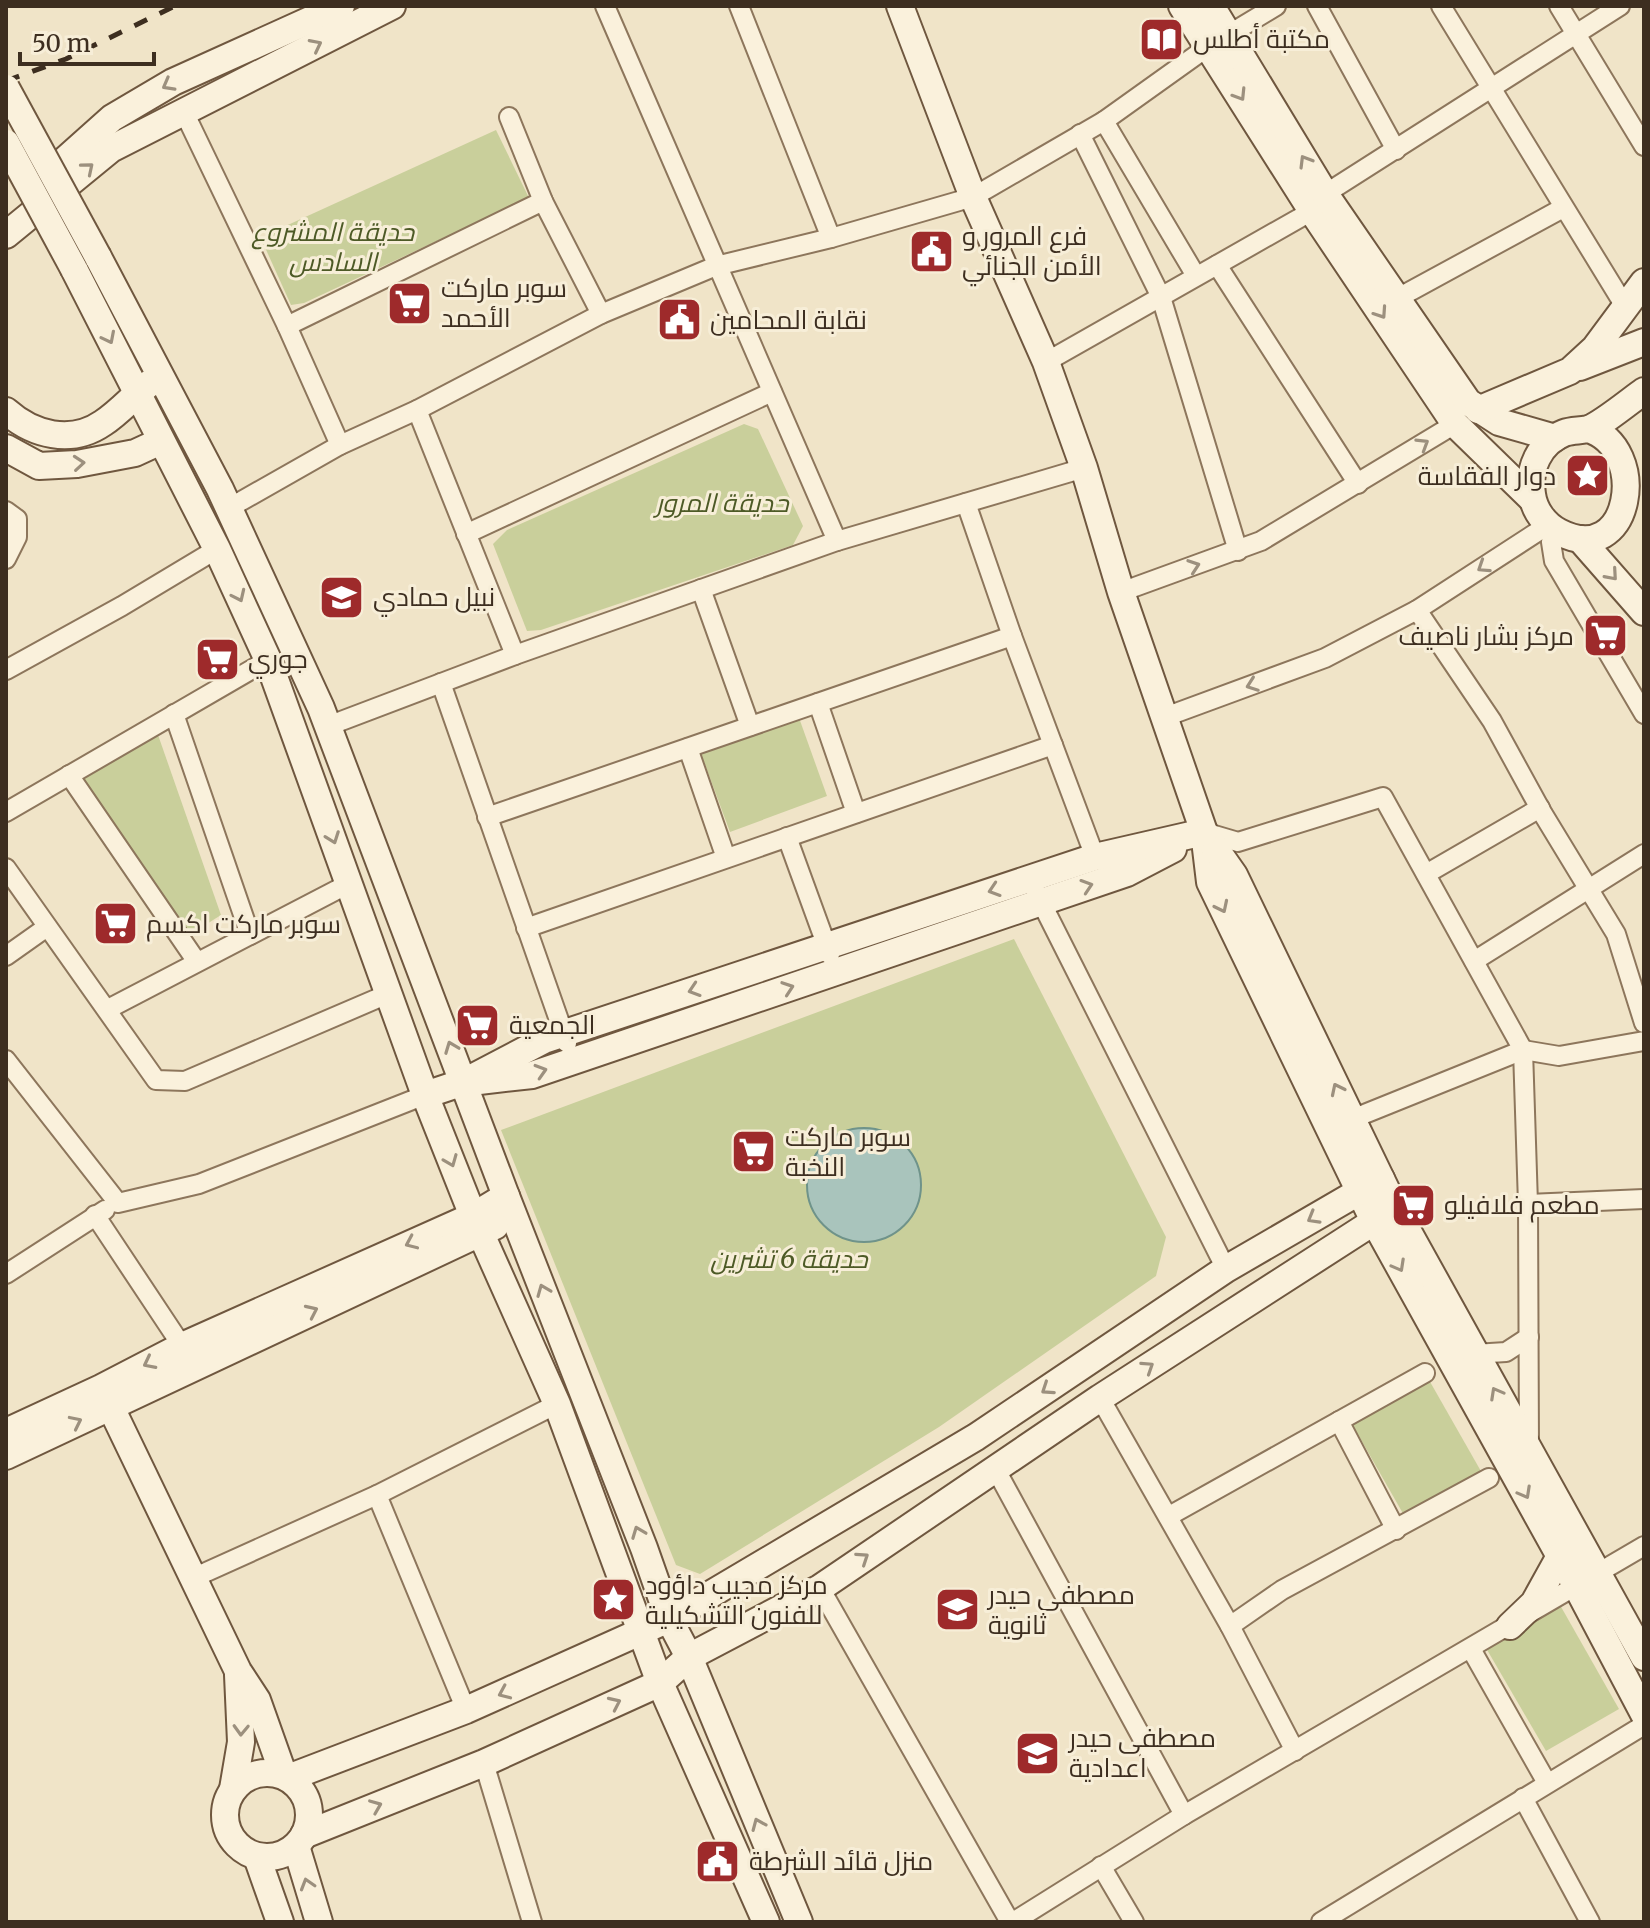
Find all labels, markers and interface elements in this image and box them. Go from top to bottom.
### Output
library icon: مكتبة أطلس [1138,15,1186,63]
scale bar [20,16,154,66]
place label: مكتبة أطلس [1193,22,1330,55]
text: 50 m [32,28,91,59]
one-way arrow [308,39,322,54]
one-way arrow [162,76,177,91]
one-way arrow [1230,86,1245,101]
one-way arrow [1299,155,1315,170]
one-way arrow [78,163,93,178]
park label: حديقة المشروع السادس [251,215,416,278]
place label: فرع المرور و الأمن الجنائي [962,219,1102,287]
public building icon: فرع المرور و الأمن الجنائي [907,227,955,275]
place label: سوبر ماركت الأحمد [441,271,567,334]
supermarket icon: سوبر ماركت الأحمد [386,279,434,327]
public building icon: نقابة المحامين [655,296,703,344]
place label: نقابة المحامين [710,303,867,336]
one-way arrow [1371,305,1386,319]
one-way arrow [100,330,115,345]
one-way arrow [1414,438,1428,453]
place icon: دوار الفقاسة [1563,452,1611,500]
one-way arrow [73,455,86,472]
place label: دوار الفقاسة [1418,459,1556,492]
park label: حديقة المرور [652,486,790,519]
one-way arrow [1477,558,1491,573]
one-way arrow [1186,560,1200,576]
one-way arrow [1602,566,1617,581]
school or university icon: نبيل حمادي [318,573,366,621]
place label: نبيل حمادي [373,580,495,617]
one-way arrow [229,587,245,602]
supermarket icon: مركز بشار ناصيف [1581,612,1629,660]
place label: مركز بشار ناصيف [1398,619,1574,652]
supermarket icon: جوري [193,635,241,683]
place label: جوري [248,642,308,679]
one-way arrow [1246,676,1260,692]
one-way arrow [323,830,340,844]
one-way arrow [1079,880,1093,896]
one-way arrow [988,881,1002,897]
one-way arrow [1212,899,1228,914]
supermarket icon: سوبر ماركت اكسم [91,900,139,948]
place label: سوبر ماركت اكسم [146,907,341,942]
one-way arrow [688,981,702,997]
one-way arrow [780,982,794,998]
supermarket icon: الجمعية [454,1001,502,1049]
place label: الجمعية [509,1008,596,1041]
one-way arrow [444,1041,461,1055]
one-way arrow [534,1064,548,1080]
one-way arrow [1331,1082,1347,1097]
place label: سوبر ماركت النخبة [785,1120,911,1183]
supermarket icon: سوبر ماركت النخبة [730,1128,778,1176]
one-way arrow [441,1153,458,1167]
supermarket icon: مطعم فلافيلو [1389,1181,1437,1229]
place label: مطعم فلافيلو [1444,1188,1600,1223]
one-way arrow [1307,1208,1322,1224]
one-way arrow [405,1234,419,1250]
park label: حديقة 6 تشرين [710,1242,869,1275]
one-way arrow [1389,1257,1405,1272]
one-way arrow [536,1284,553,1298]
one-way arrow [303,1305,318,1321]
one-way arrow [143,1353,158,1369]
one-way arrow [1139,1361,1154,1376]
one-way arrow [1042,1379,1056,1394]
one-way arrow [1491,1387,1506,1402]
one-way arrow [68,1416,83,1431]
one-way arrow [1515,1485,1531,1499]
one-way arrow [631,1526,648,1540]
one-way arrow [854,1553,868,1568]
place label: مركز مجيب داؤود للفنون التشكيلية [645,1568,828,1631]
place icon: مركز مجيب داؤود للفنون التشكيلية [590,1576,638,1624]
place label: مصطفى حيدر ثانوية [986,1578,1135,1641]
school or university icon: مصطفى حيدر ثانوية [933,1586,981,1634]
one-way arrow [497,1683,512,1699]
one-way arrow [607,1697,621,1713]
place label: مصطفى حيدر اعدادية [1067,1721,1216,1784]
one-way arrow [232,1724,249,1737]
school or university icon: مصطفى حيدر اعدادية [1014,1729,1062,1777]
one-way arrow [368,1800,382,1816]
one-way arrow [752,1818,768,1832]
public building icon: منزل قائد الشرطة [694,1837,742,1885]
place label: منزل قائد الشرطة [749,1844,933,1877]
one-way arrow [300,1878,316,1892]

